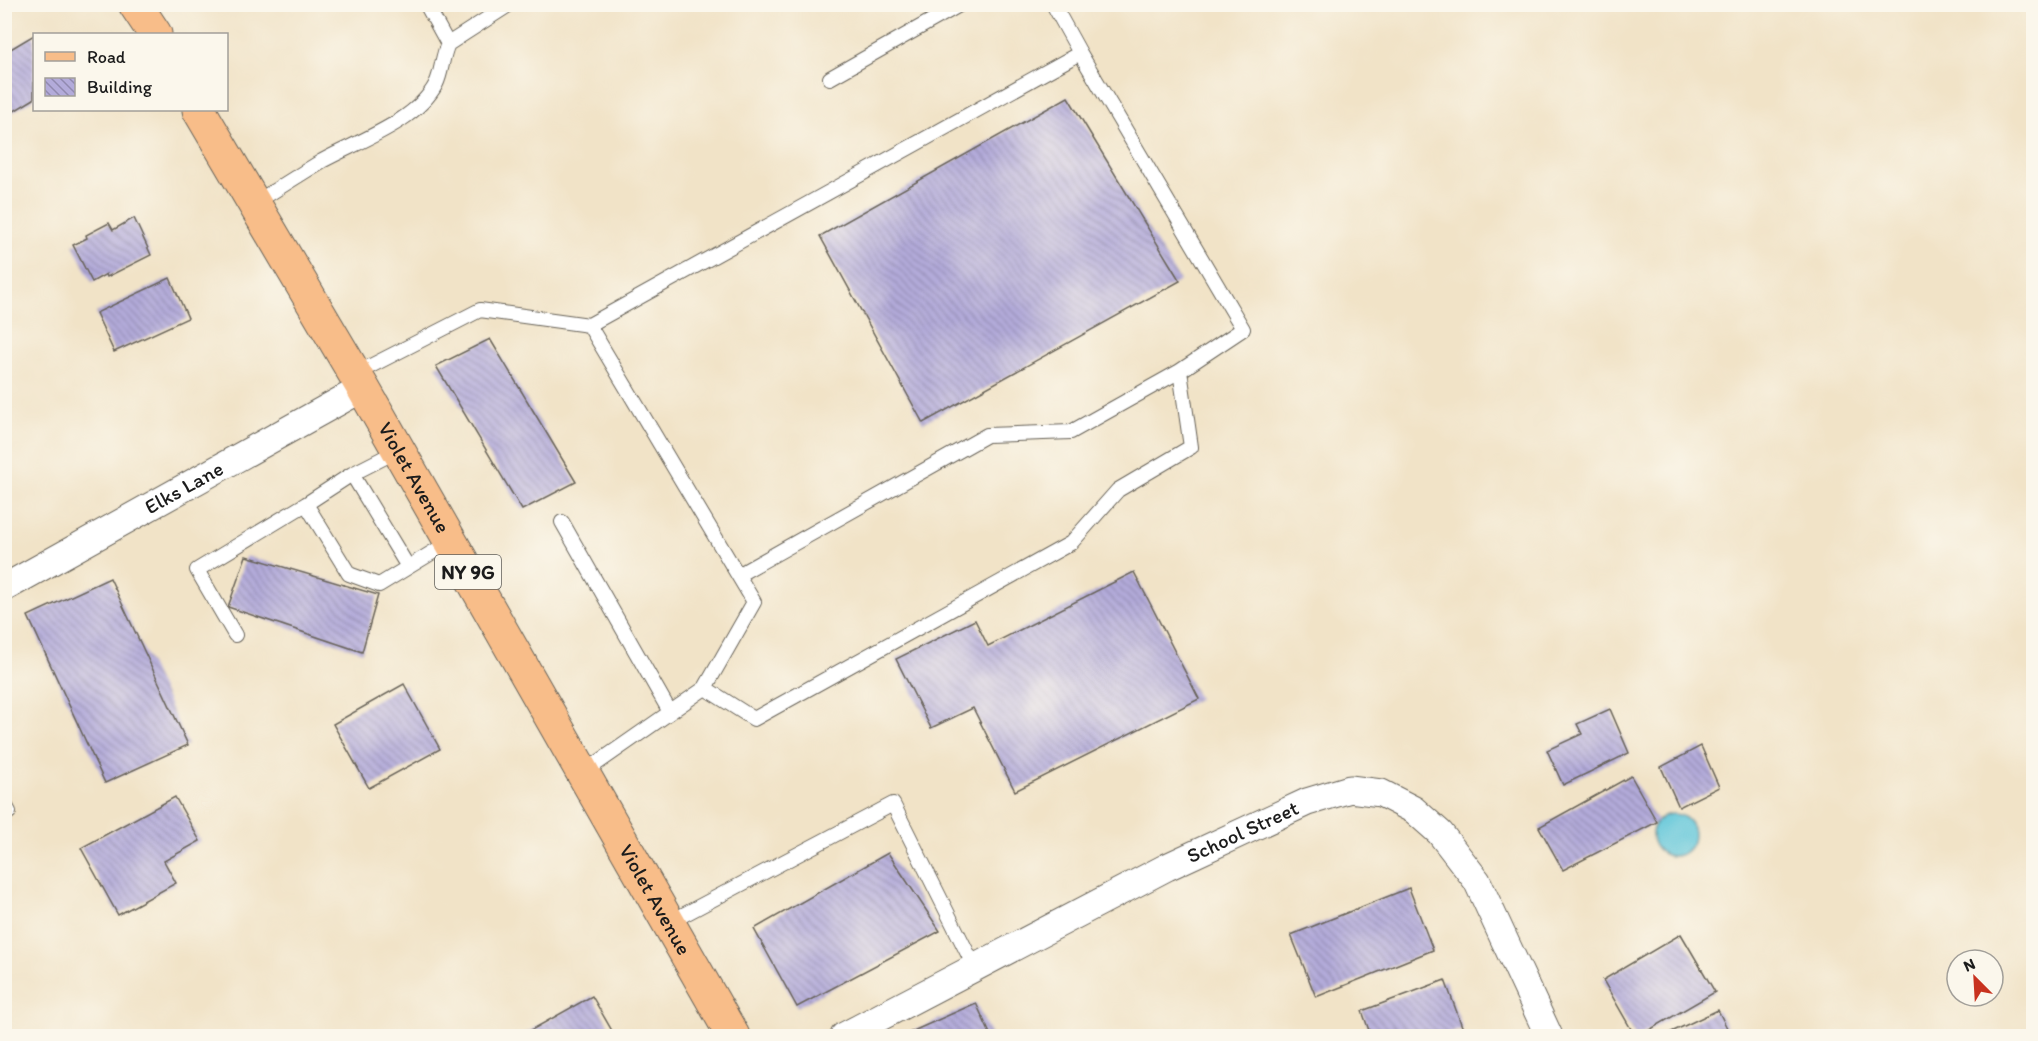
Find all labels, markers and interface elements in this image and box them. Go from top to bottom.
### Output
legend [33,33,228,111]
text: Road [87,46,126,68]
text: Building [87,76,153,98]
street label: Violet Avenue [373,417,456,537]
street label: Elks Lane [140,455,227,519]
road number: NY 9G [435,555,501,589]
street label: School Street [1183,795,1302,868]
street label: Violet Avenue [614,839,697,959]
north arrow [1945,948,2005,1008]
text: N [1960,954,1978,976]

